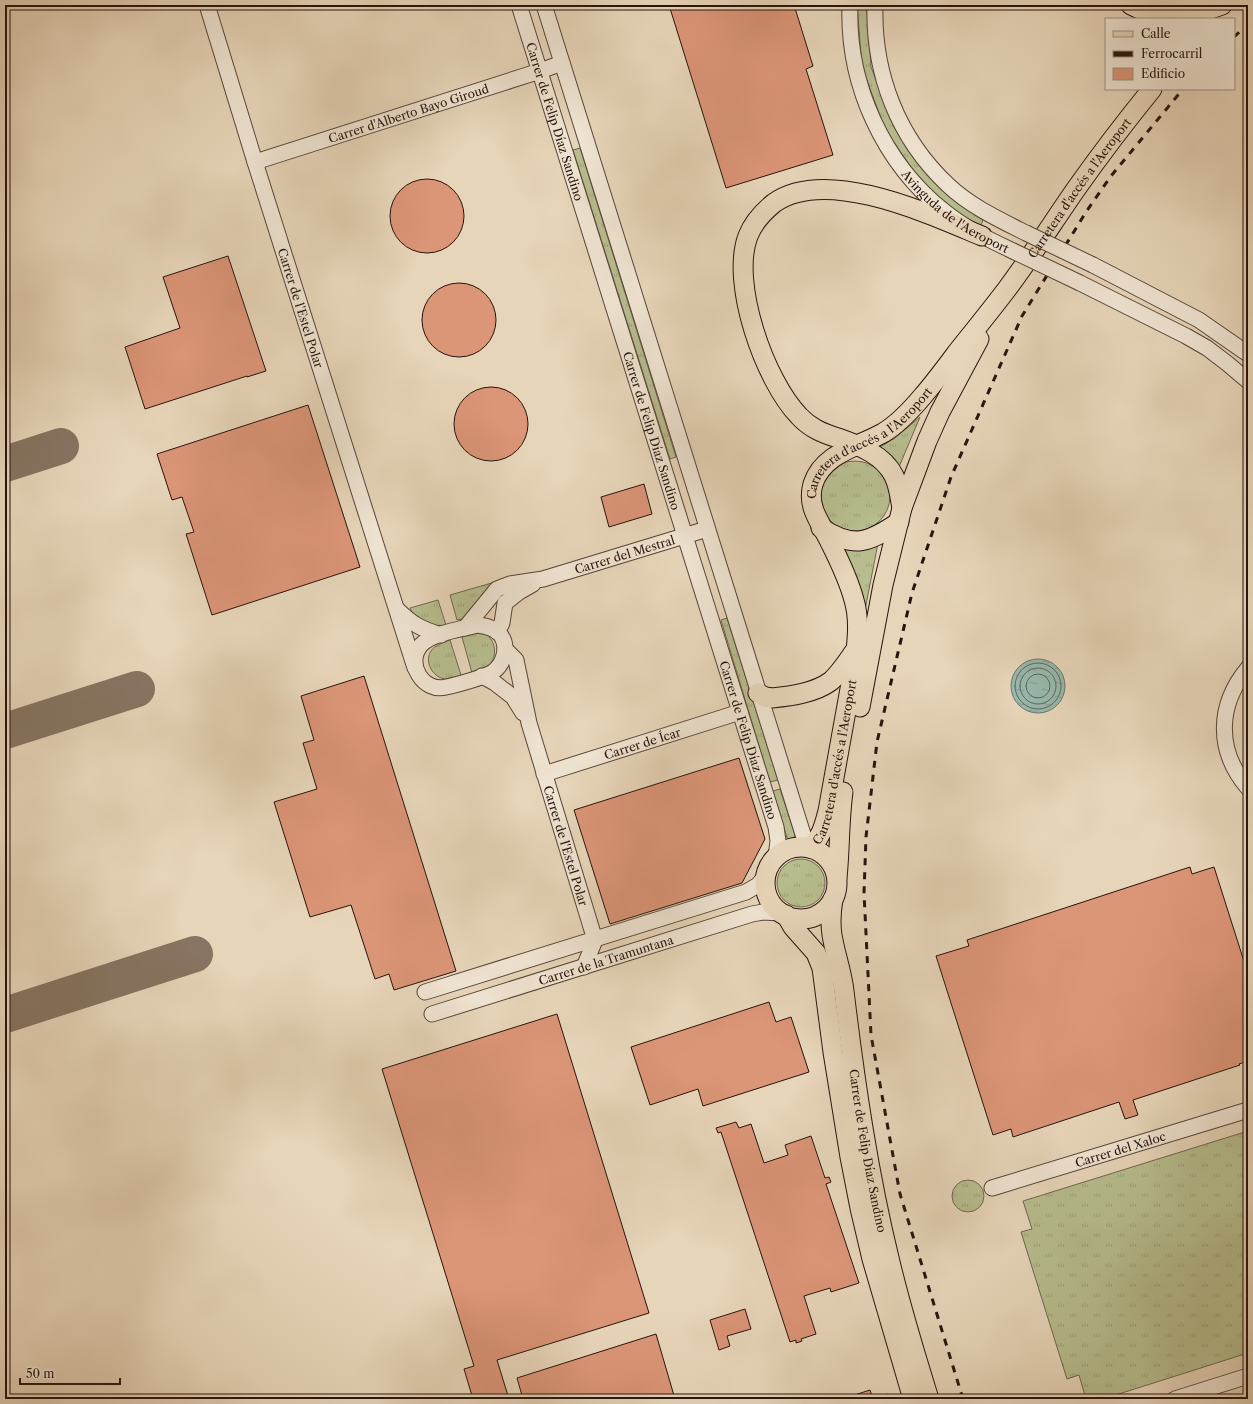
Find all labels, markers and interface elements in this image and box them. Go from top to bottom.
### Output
legend [1105,18,1235,90]
text: Calle [1141,26,1171,41]
street label: Carrer de Felip Díaz Sandino [524,40,587,203]
text: Ferrocarril [1141,46,1203,61]
text: Edificio [1141,66,1185,81]
street label: Carrer d'Alberto Bayo Giroud [326,80,491,146]
street label: Carretera d'accés a l'Aeroport [1024,114,1134,261]
street label: Avinguda de l'Aeroport [898,166,1012,256]
street label: Carrer de l'Estel Polar [275,246,327,370]
street label: Carrer de Felip Díaz Sandino [620,349,684,512]
street label: Carretera d'accés a l'Aeroport [804,383,935,499]
street label: Carrer del Mestral [573,532,677,576]
street label: Carrer de Felip Díaz Sandino [717,659,781,821]
street label: Carretera d'accés a l'Aeroport [809,678,859,847]
street label: Carrer de Ícar [602,724,682,762]
street label: Carrer de l'Estel Polar [541,784,592,908]
street label: Carrer de la Tramuntana [536,931,676,988]
street label: Carrer de Felip Díaz Sandino [847,1068,890,1234]
street label: Carrer del Xaloc [1073,1128,1167,1170]
scale bar [20,1360,120,1386]
text: 50 m [26,1366,55,1381]

